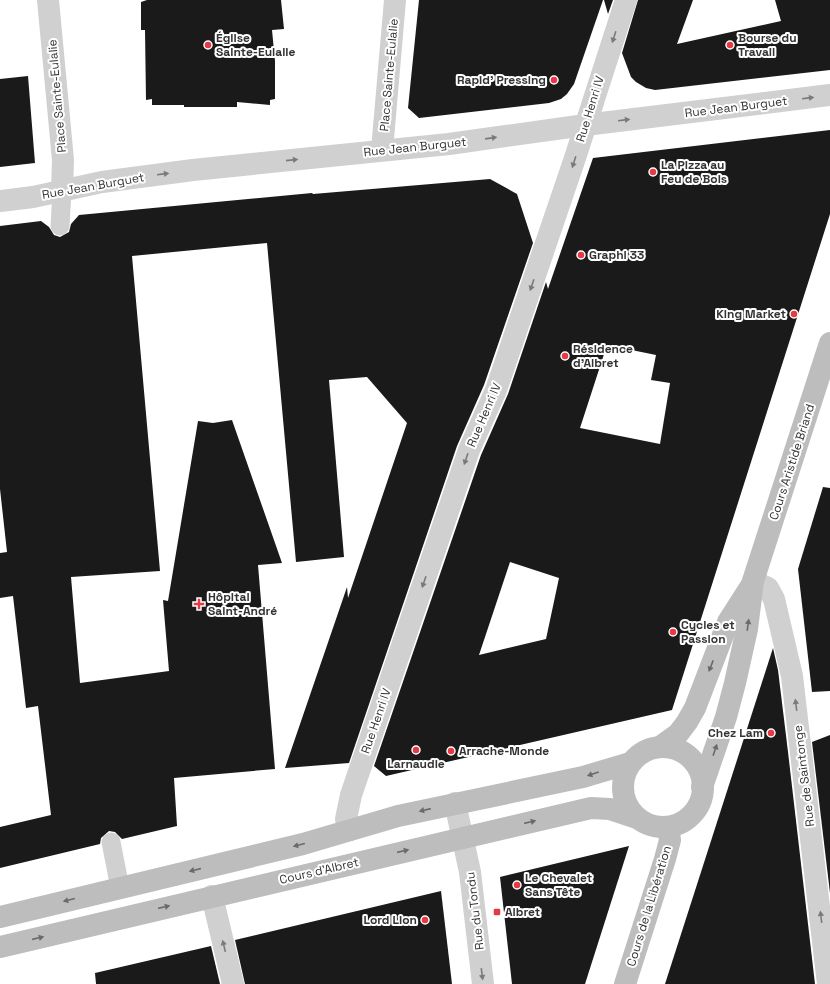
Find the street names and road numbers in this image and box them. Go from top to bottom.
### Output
street label: Place Sainte-Eulalie [376,18,402,132]
street label: Place Sainte-Eulalie [44,39,70,153]
street label: Rue Henri IV [572,73,608,144]
street label: Rue Jean Burguet [684,93,788,121]
street label: Rue Jean Burguet [363,134,467,160]
street label: Rue Jean Burguet [41,169,145,203]
street label: Rue Henri IV [463,380,505,450]
street label: Cours Aristide Briand [766,402,818,522]
street label: Rue Henri IV [357,686,395,756]
street label: Rue de Saintonge [790,724,818,828]
street label: Cours de la Libération [623,844,675,968]
street label: Cours d'Albret [278,854,360,888]
street label: Rue du Tondu [462,871,488,951]

